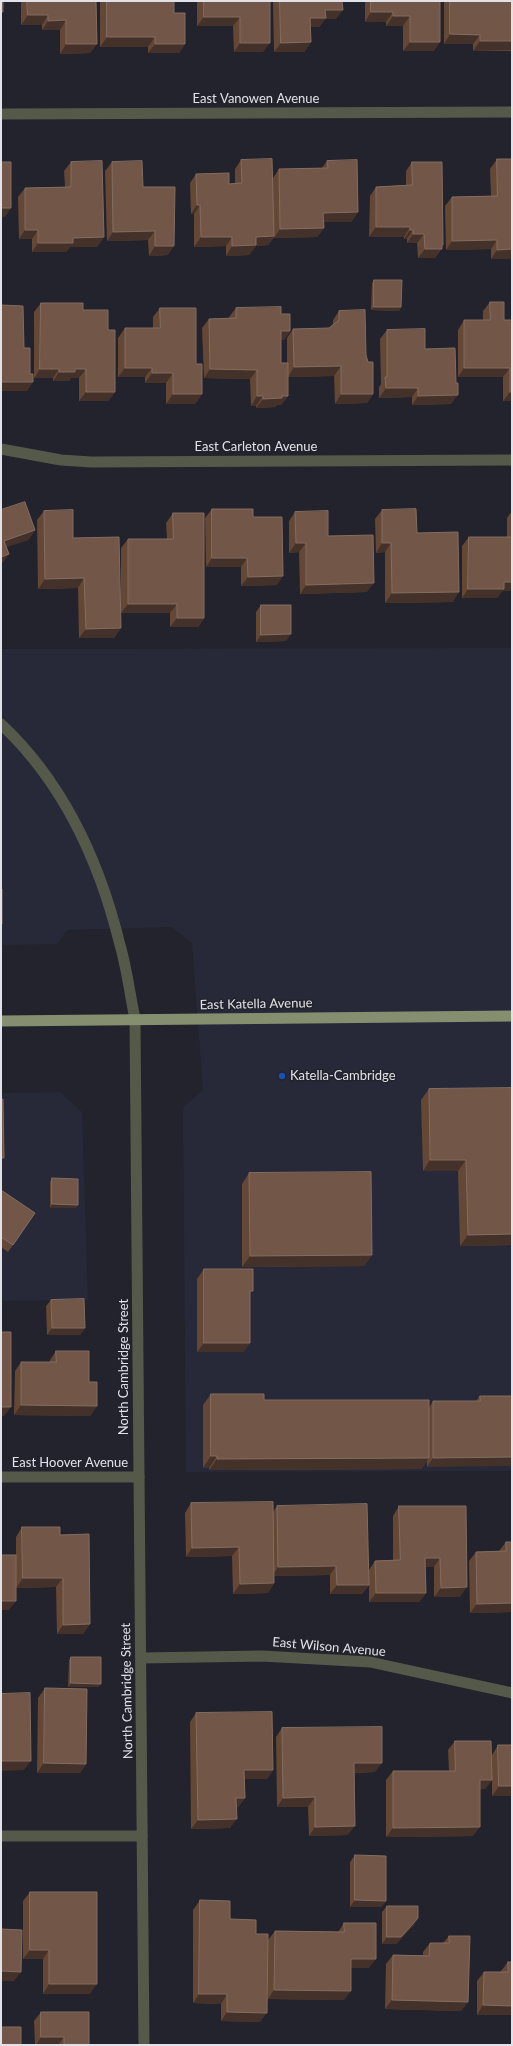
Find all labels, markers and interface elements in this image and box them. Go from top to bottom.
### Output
street label: East Vanowen Avenue [193,91,319,107]
street label: East Carleton Avenue [195,439,317,455]
street label: East Katella Avenue [199,995,313,1013]
place label: Katella-Cambridge [290,1068,396,1084]
marker: Katella-Cambridge [277,1071,287,1081]
street label: North Cambridge Street [116,1299,132,1435]
street label: East Hoover Avenue [12,1455,128,1471]
street label: North Cambridge Street [118,1623,136,1759]
street label: East Wilson Avenue [272,1634,386,1660]

